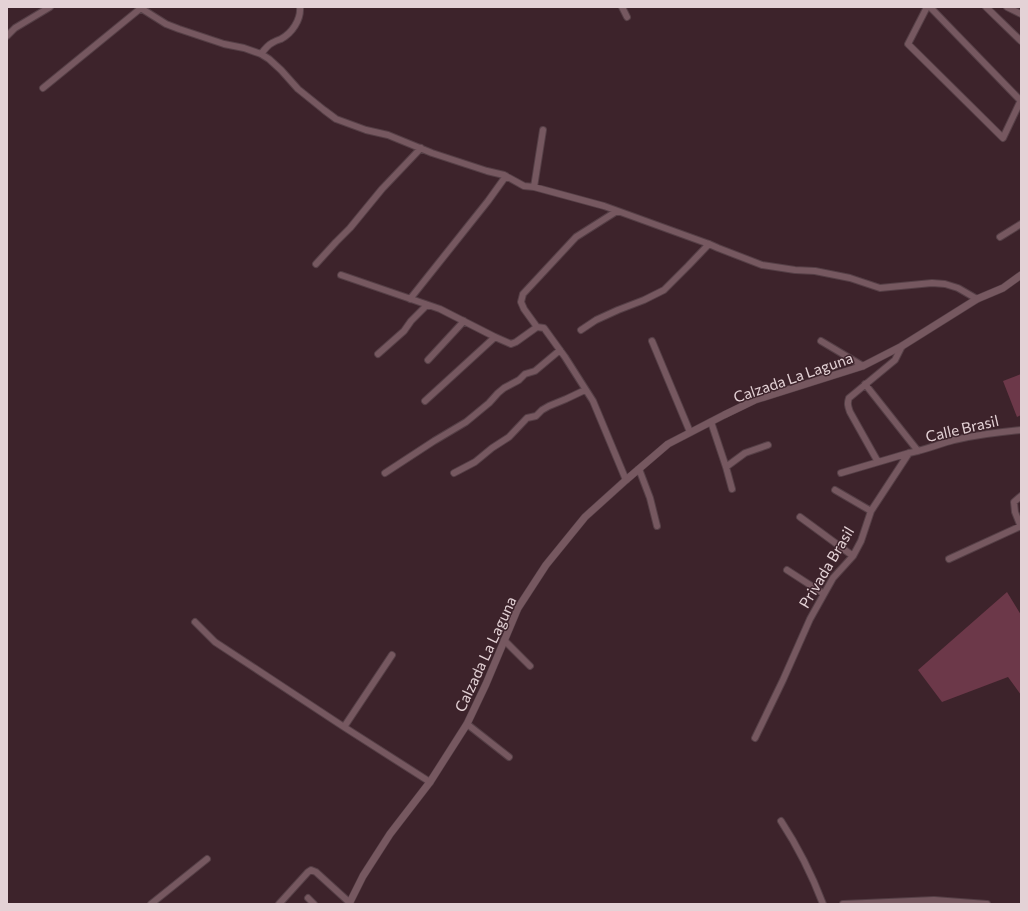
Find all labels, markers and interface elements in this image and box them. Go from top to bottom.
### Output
street label: Calzada La Laguna [731,348,855,406]
street label: Calle Brasil [924,411,1000,445]
street label: Privada Brasil [795,523,857,611]
street label: Calzada La Laguna [450,593,520,715]

